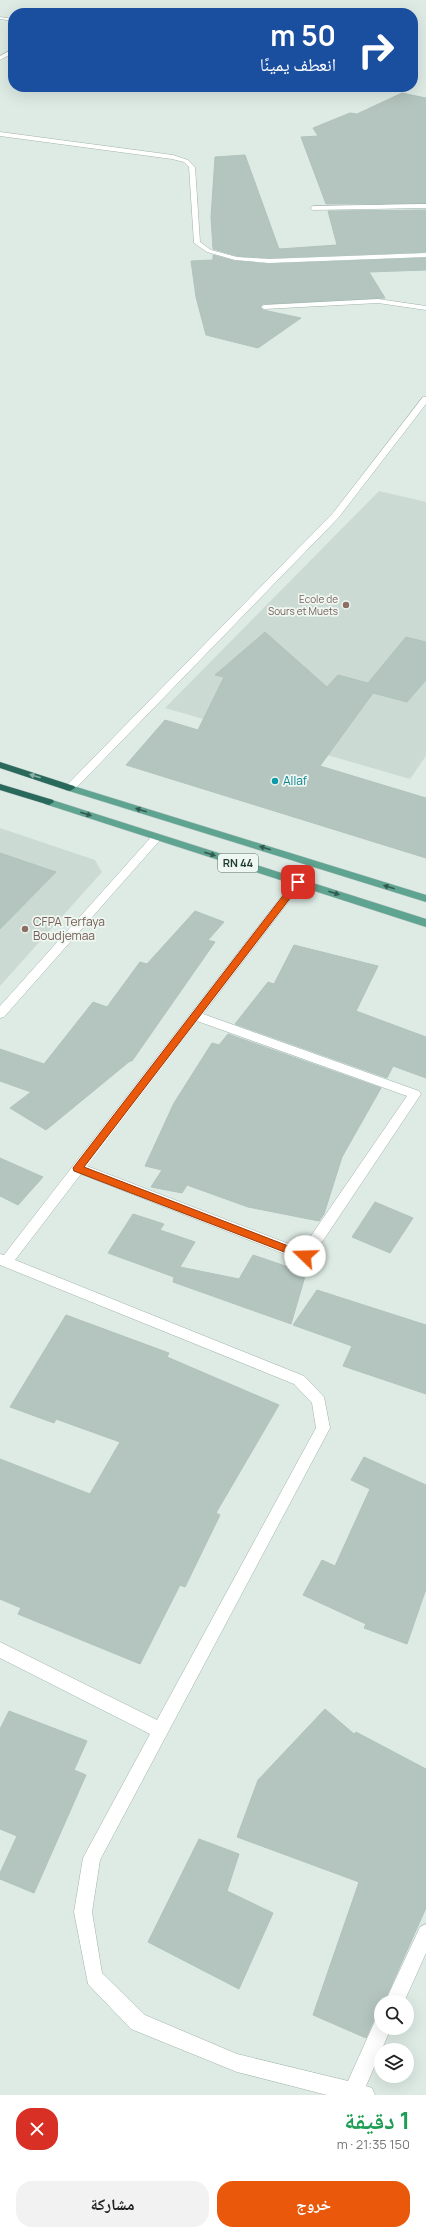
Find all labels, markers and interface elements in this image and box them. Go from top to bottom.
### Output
text: 50 m [270,16,336,54]
icon: right [350,24,402,76]
text: انعطف يمينًا [260,52,336,76]
place label: Ecole de Sours et Muets [268,592,338,618]
marker: Ecole de Sours et Muets [341,600,351,610]
place label: Allaf [283,772,308,789]
one-way arrow [29,773,41,779]
marker: Allaf [270,776,280,786]
one-way arrow [134,807,146,813]
one-way arrow [81,812,93,818]
one-way arrow [258,845,270,851]
one-way arrow [204,851,216,857]
road number: RN 44 [218,854,258,872]
pin [281,865,315,899]
icon: arrive [287,871,309,893]
one-way arrow [382,884,394,890]
one-way arrow [328,891,340,897]
place label: CFPA Terfaya Boudjemaa [33,913,105,944]
marker: CFPA Terfaya Boudjemaa [20,924,30,934]
position arrow [284,1235,326,1277]
map controls [374,1995,414,2083]
button: search [374,1995,414,2035]
button: layers [374,2043,414,2083]
text: 1 دقيقة [344,2103,410,2136]
button: close [16,2108,58,2150]
text: 150 m · 21:35 [337,2135,410,2153]
button: مشاركة [16,2181,209,2227]
button: خروج [217,2181,410,2227]

